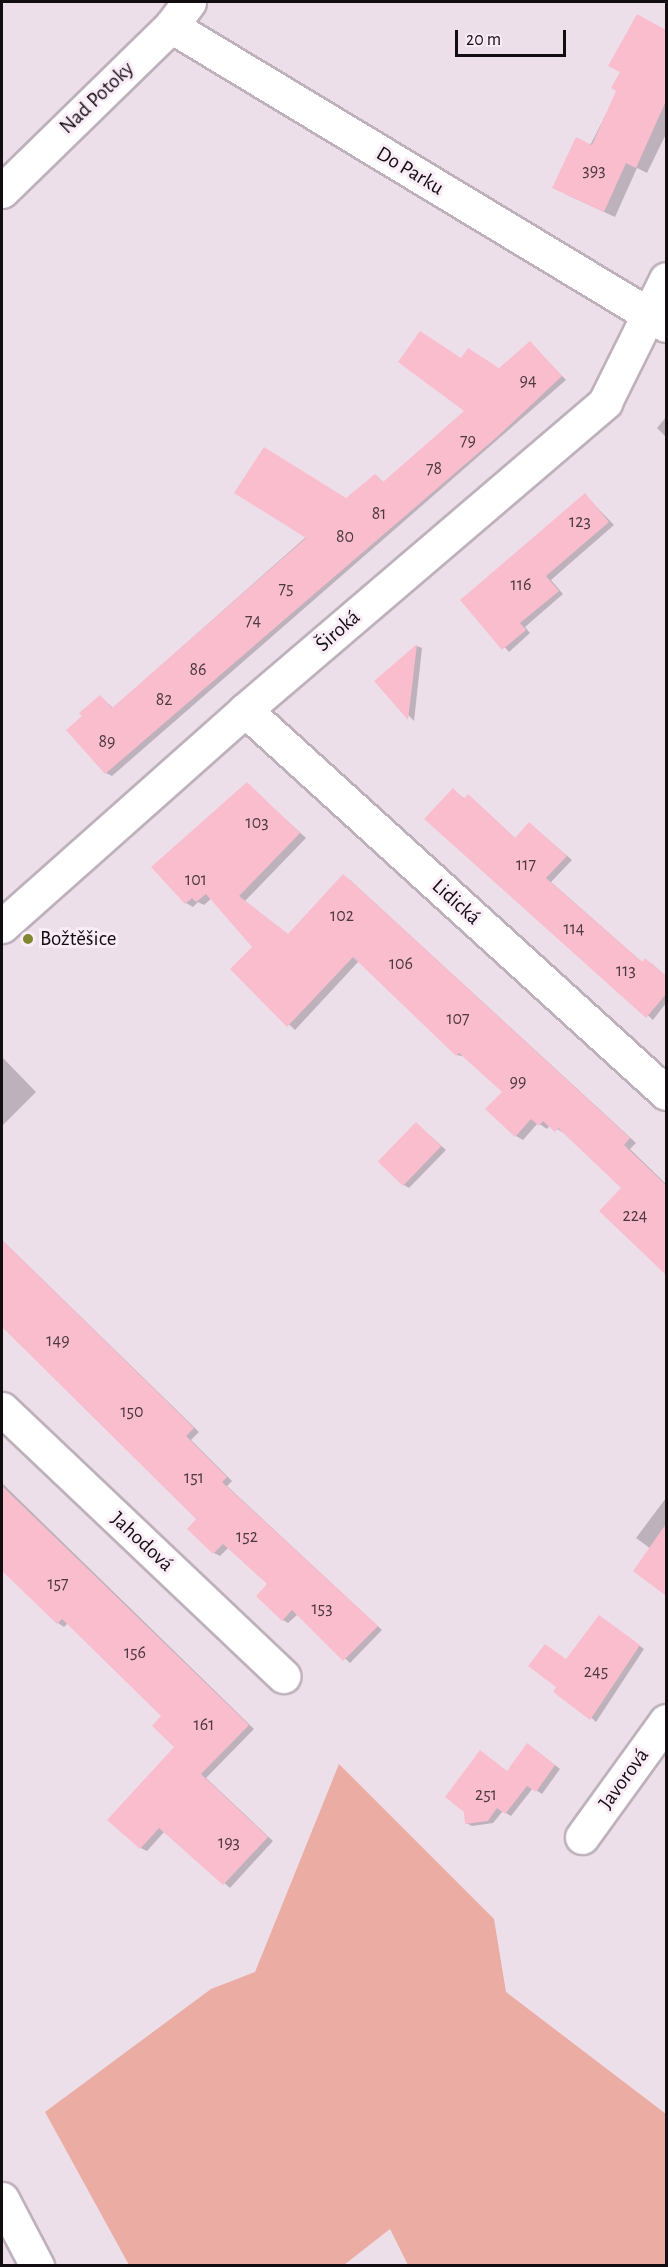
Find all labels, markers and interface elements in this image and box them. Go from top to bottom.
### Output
scale bar [458,18,569,56]
text: 20 m [466,31,501,49]
street label: Nad Potoky [55,56,139,140]
street label: Do Parku [372,141,448,201]
house number: 393 [582,160,606,182]
house number: 94 [519,370,537,392]
house number: 79 [460,430,476,452]
house number: 78 [426,458,442,480]
house number: 81 [372,503,386,525]
house number: 123 [569,511,591,533]
house number: 80 [336,526,354,548]
house number: 116 [511,574,531,596]
house number: 75 [278,578,294,600]
street label: Široká [311,605,365,657]
house number: 74 [245,610,261,632]
house number: 86 [190,659,206,681]
house number: 82 [156,689,172,711]
house number: 89 [99,731,115,753]
house number: 103 [245,812,269,834]
house number: 117 [516,854,536,876]
house number: 101 [185,869,207,891]
street label: Lidická [426,874,486,930]
house number: 102 [330,905,354,927]
house number: 114 [563,918,585,940]
place label: Božtěšice [40,926,116,952]
marker: Božtěšice [21,932,35,946]
house number: 106 [389,953,413,975]
house number: 113 [616,960,636,982]
house number: 107 [446,1008,470,1030]
house number: 99 [510,1071,526,1093]
house number: 224 [622,1205,648,1227]
house number: 149 [46,1330,70,1352]
house number: 150 [120,1401,144,1423]
house number: 151 [184,1467,204,1489]
street label: Jahodová [106,1507,178,1577]
house number: 152 [236,1526,258,1548]
house number: 157 [47,1573,69,1595]
house number: 153 [311,1598,333,1620]
house number: 156 [124,1642,146,1664]
house number: 245 [584,1661,608,1683]
house number: 161 [194,1714,214,1736]
street label: Javorová [593,1744,655,1814]
house number: 251 [475,1784,497,1806]
house number: 193 [218,1832,240,1854]

